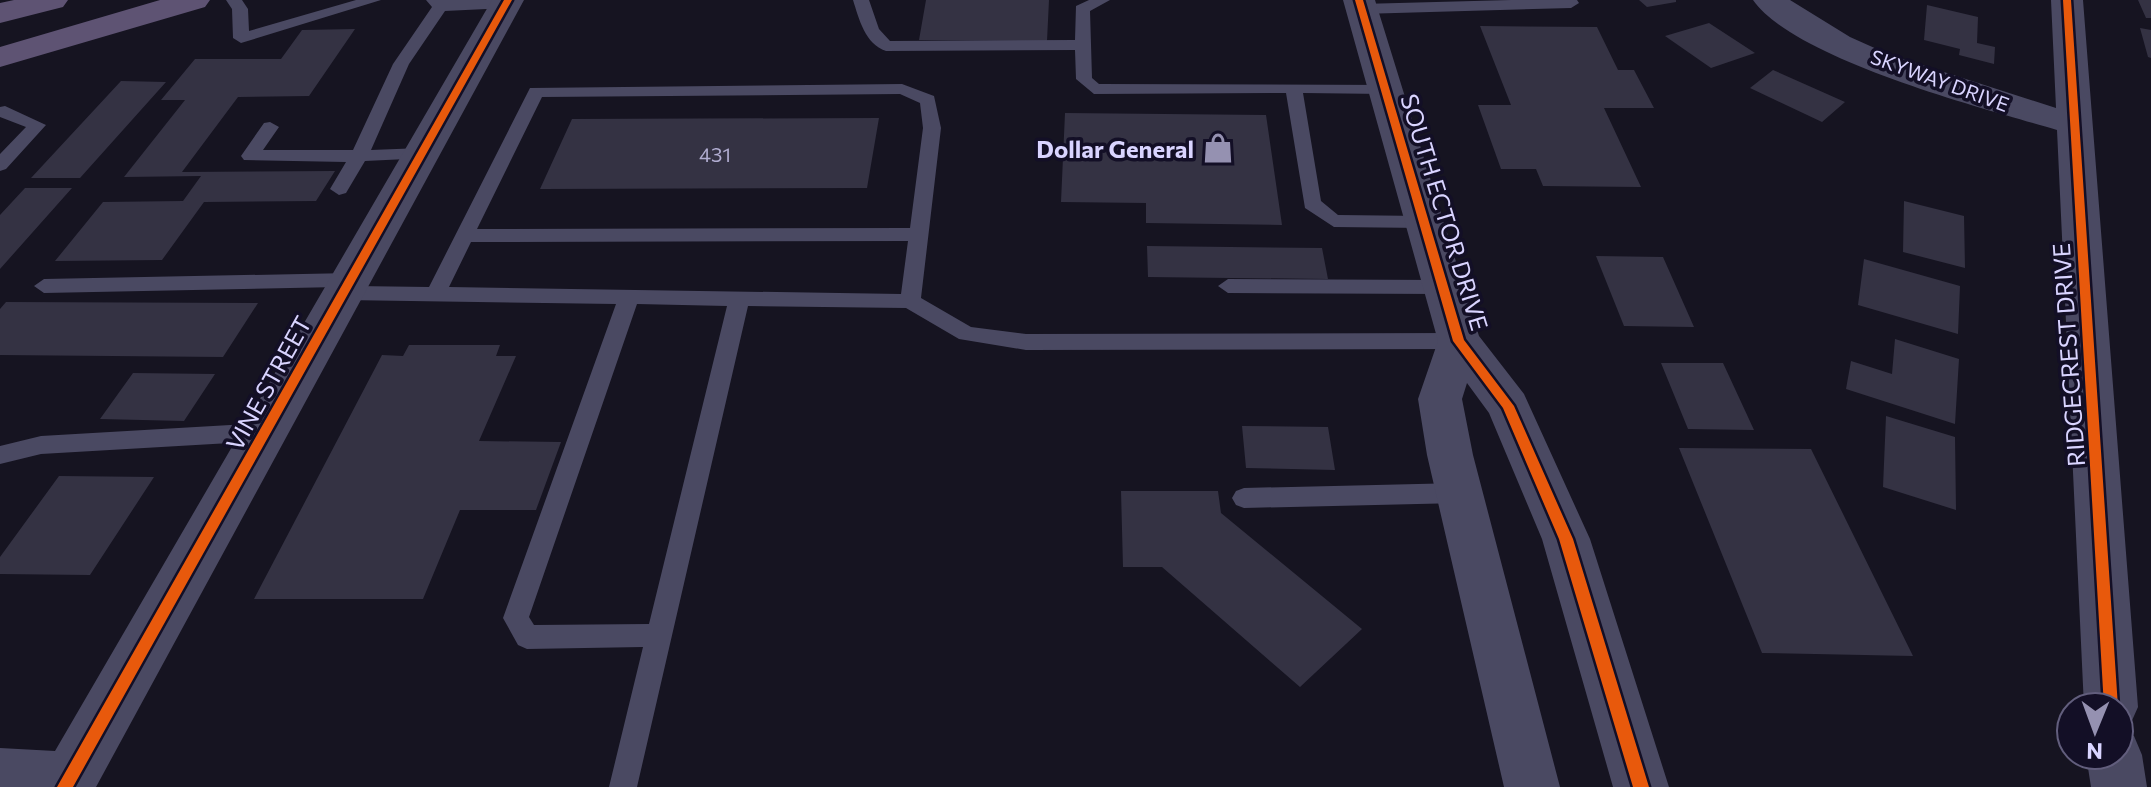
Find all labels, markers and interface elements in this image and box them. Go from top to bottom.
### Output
street label: SKYWAY DRIVE [1868,44,2012,116]
street label: SOUTH ECTOR DRIVE [1395,90,1495,334]
shop icon: Dollar General [1201,131,1235,165]
place label: Dollar General [1036,134,1194,163]
house number: 431 [699,142,731,166]
street label: RIDGECREST DRIVE [2046,242,2090,468]
street label: VINE STREET [219,311,317,455]
north arrow [2055,691,2135,771]
text: N [2086,738,2103,765]

